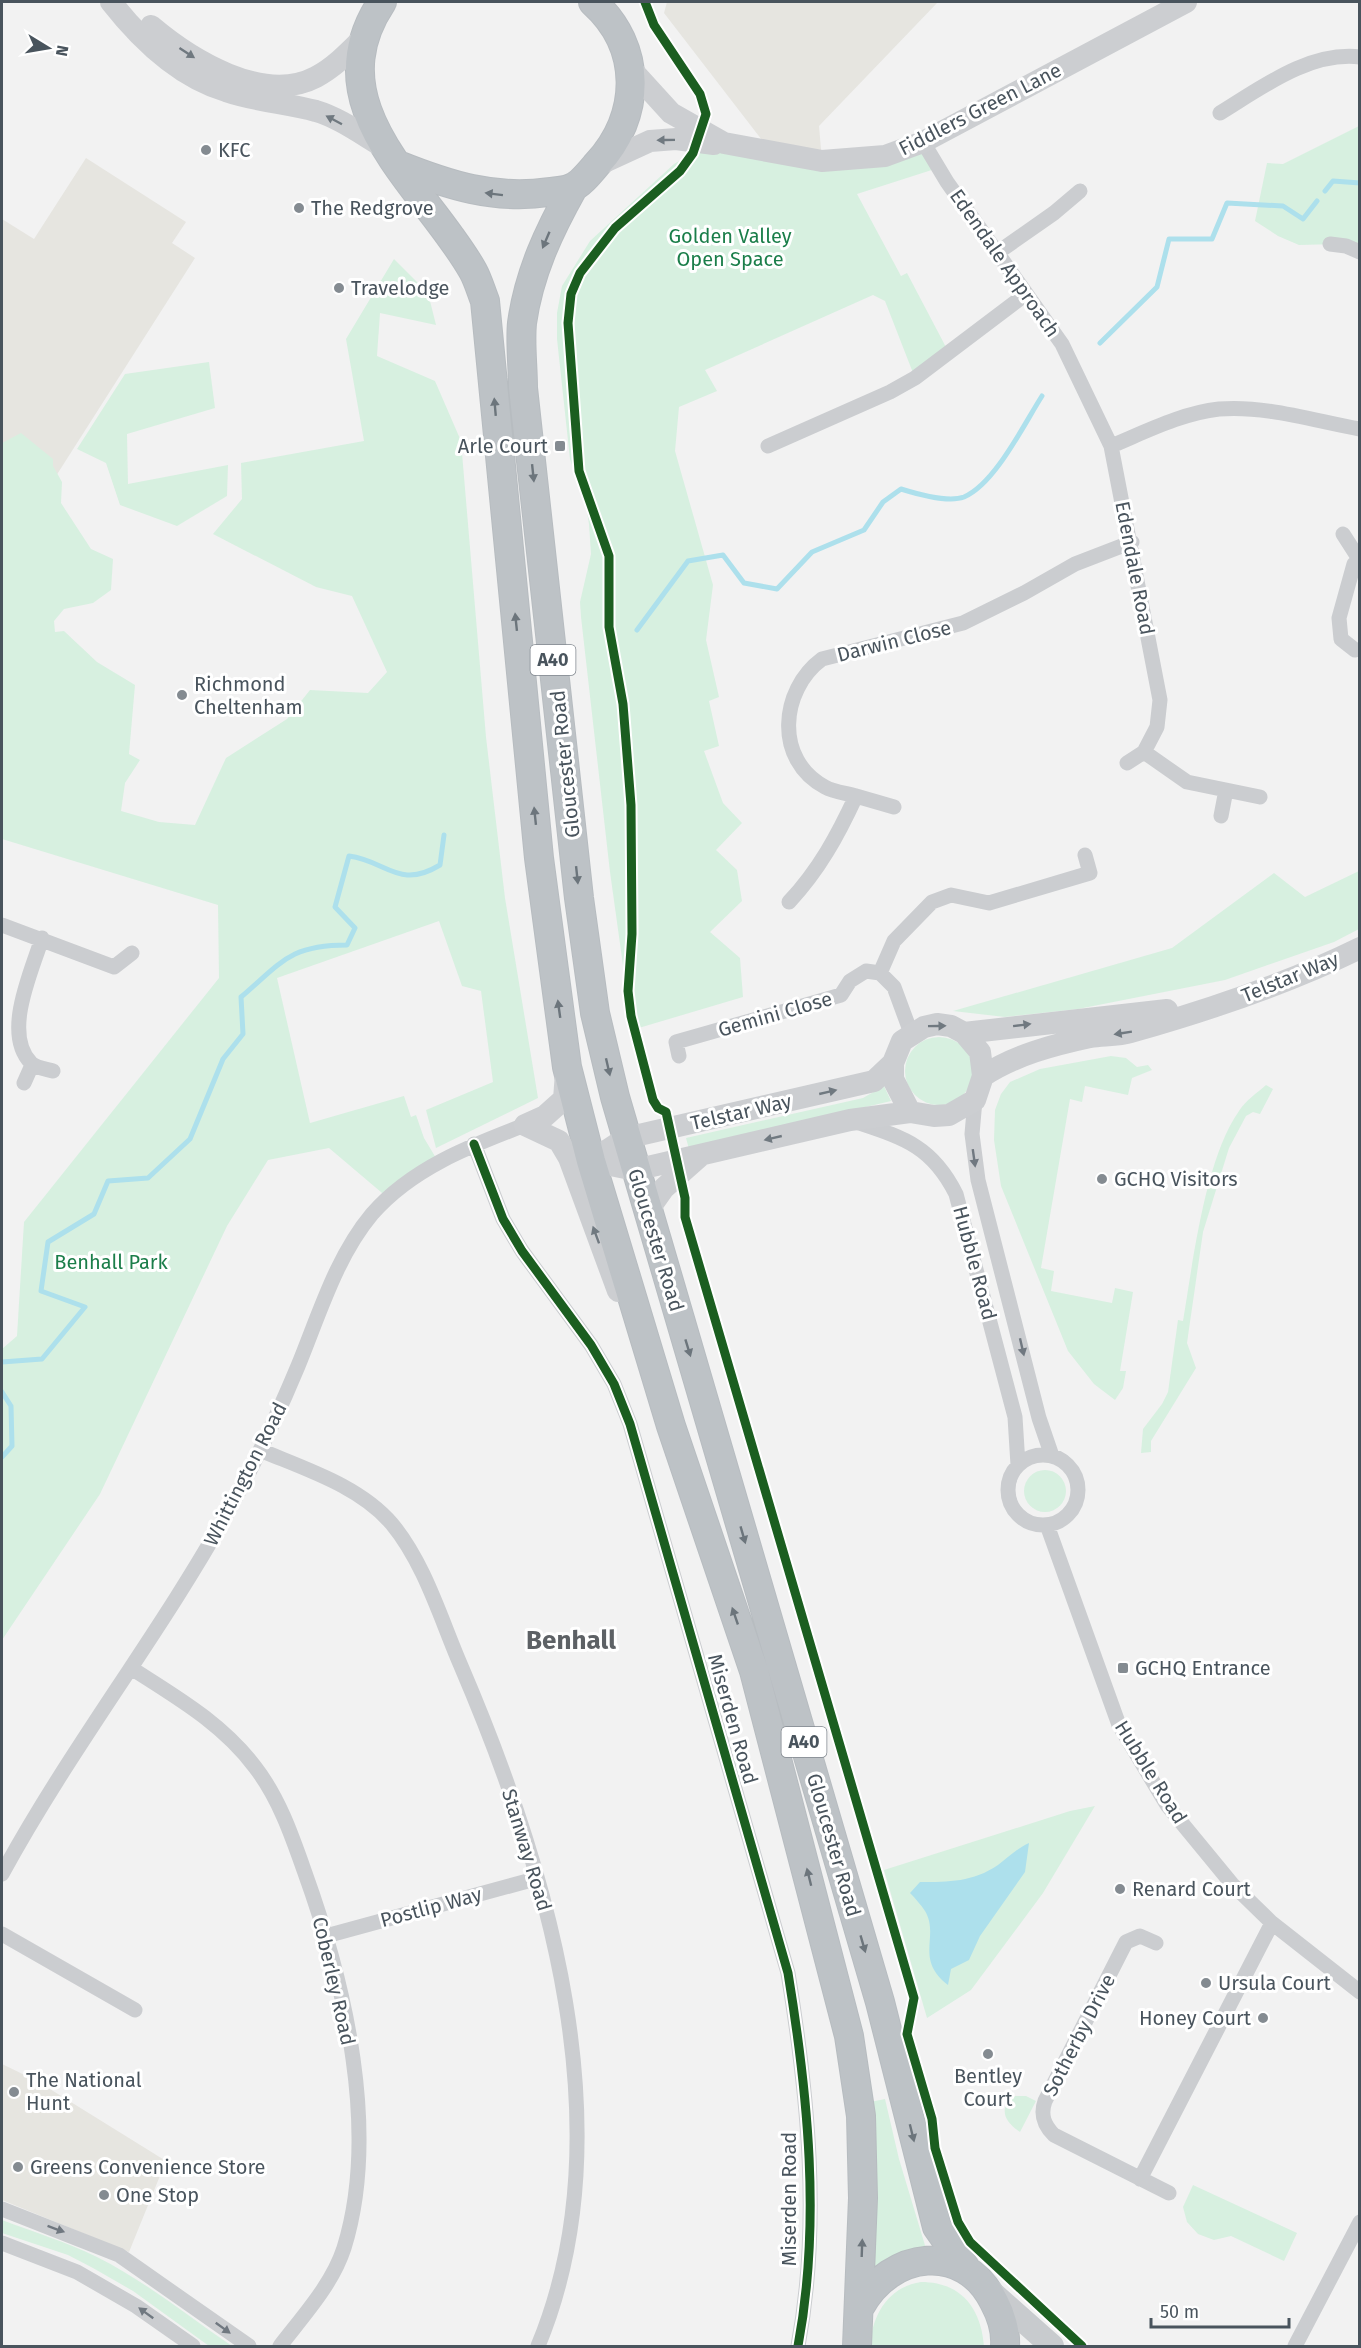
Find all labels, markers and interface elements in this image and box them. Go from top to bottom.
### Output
north arrow [18,18,78,78]
text: N [52,44,73,58]
one-way arrow [179,47,195,58]
street label: Fiddlers Green Lane [895,58,1065,160]
one-way arrow [325,115,342,125]
one-way arrow [657,135,676,144]
place label: KFC [218,138,250,162]
marker: KFC [199,143,213,157]
street label: Edendale Approach [945,184,1065,342]
one-way arrow [484,189,503,199]
place label: The Redgrove [311,196,434,220]
marker: The Redgrove [292,201,306,215]
park label: Golden Valley Open Space [668,224,792,271]
one-way arrow [541,231,551,249]
place label: Travelodge [351,276,449,300]
marker: Travelodge [332,281,346,295]
one-way arrow [490,397,500,416]
place label: Arle Court [458,434,549,458]
marker: Arle Court [553,439,567,453]
one-way arrow [528,463,538,482]
street label: Edendale Road [1110,499,1160,637]
one-way arrow [511,612,521,631]
street label: Darwin Close [834,615,954,667]
road number: A40 [530,645,576,675]
place label: Richmond Cheltenham [194,672,303,719]
marker: Richmond Cheltenham [175,688,189,702]
street label: Gloucester Road [545,689,585,839]
one-way arrow [530,806,540,825]
one-way arrow [572,866,582,885]
street label: Telstar Way [1238,947,1342,1007]
street label: Gemini Close [715,986,835,1042]
one-way arrow [554,1000,563,1019]
one-way arrow [928,1021,947,1031]
one-way arrow [1012,1021,1031,1030]
one-way arrow [1114,1029,1133,1038]
one-way arrow [603,1058,613,1077]
one-way arrow [819,1086,837,1096]
street label: Telstar Way [688,1089,794,1135]
one-way arrow [763,1133,782,1143]
one-way arrow [970,1149,979,1168]
street label: Gloucester Road [623,1166,689,1314]
place label: GCHQ Visitors [1114,1167,1238,1191]
marker: GCHQ Visitors [1095,1172,1109,1186]
street label: Hubble Road [948,1203,1002,1323]
one-way arrow [591,1226,600,1244]
park label: Benhall Park [54,1250,169,1274]
one-way arrow [1018,1338,1027,1357]
one-way arrow [684,1339,693,1357]
street label: Whittington Road [198,1398,292,1550]
one-way arrow [739,1527,748,1545]
one-way arrow [730,1607,740,1625]
district label: Benhall [526,1625,616,1656]
street label: Miserden Road [703,1651,763,1787]
place label: GCHQ Entrance [1135,1656,1271,1680]
marker: GCHQ Entrance [1116,1661,1130,1675]
street label: Hubble Road [1110,1716,1192,1828]
road number: A40 [782,1727,826,1757]
street label: Gloucester Road [802,1771,866,1919]
street label: Stanway Road [497,1786,557,1914]
one-way arrow [804,1868,814,1886]
place label: Renard Court [1132,1877,1252,1901]
street label: Postlip Way [378,1882,485,1932]
marker: Renard Court [1113,1882,1127,1896]
street label: Coberley Road [308,1915,360,2047]
one-way arrow [859,1935,868,1953]
street label: Sotherby Drive [1038,1970,1120,2100]
place label: Ursula Court [1218,1971,1331,1995]
marker: Ursula Court [1199,1976,1213,1990]
place label: Honey Court [1139,2006,1252,2030]
marker: Honey Court [1256,2011,1270,2025]
marker: Bentley Court [981,2047,995,2061]
place label: Bentley Court [954,2064,1022,2111]
place label: The National Hunt [26,2068,142,2115]
marker: The National Hunt [7,2085,21,2099]
one-way arrow [908,2124,918,2142]
street label: Miserden Road [777,2132,801,2266]
place label: Greens Convenience Store [30,2155,265,2179]
marker: Greens Convenience Store [11,2160,25,2174]
place label: One Stop [116,2183,199,2207]
marker: One Stop [97,2188,111,2202]
one-way arrow [48,2225,66,2235]
one-way arrow [857,2239,867,2258]
scale bar [1151,2291,1289,2329]
text: 50 m [1160,2301,1199,2323]
one-way arrow [138,2307,153,2319]
one-way arrow [215,2322,231,2334]

